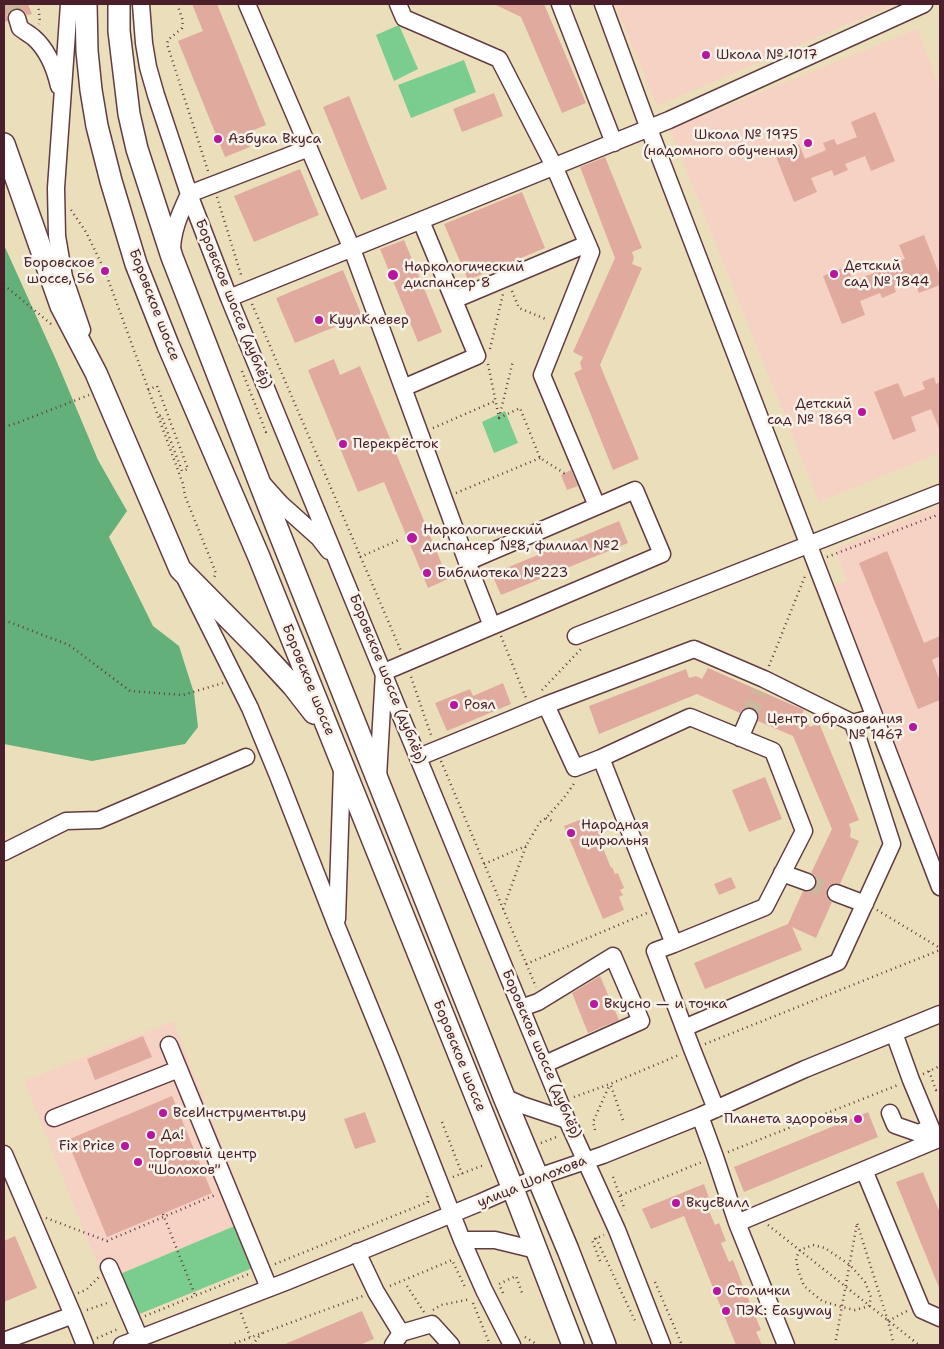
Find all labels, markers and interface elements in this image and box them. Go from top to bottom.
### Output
place label: Школа № 1017 [716,47,818,63]
marker: Школа № 1017 [700,49,712,61]
place label: Школа № 1975 (надомного обучения) [643,127,798,160]
place label: Азбука Вкуса [228,131,321,147]
marker: Азбука Вкуса [212,133,224,145]
marker: Школа № 1975 (надомного обучения) [802,137,814,149]
street label: Боровское шоссе (дублёр) [191,217,275,391]
street label: Боровское шоссе [125,247,183,363]
place label: Боровское шоссе, 56 [23,255,95,288]
place label: Детский сад № 1844 [844,258,929,290]
place label: Наркологический диспансер 8 [404,259,524,292]
marker: Боровское шоссе, 56 [99,265,111,277]
marker: Наркологический диспансер 8 [386,268,400,282]
marker: Детский сад № 1844 [828,268,840,280]
place label: КуулКлевер [329,312,409,328]
marker: КуулКлевер [313,314,325,326]
place label: Детский сад № 1869 [767,396,852,428]
marker: Детский сад № 1869 [856,406,868,418]
place label: Перекрёсток [353,436,438,452]
marker: Перекрёсток [337,438,349,450]
place label: Наркологический диспансер №8, филиал №2 [423,522,620,554]
marker: Наркологический диспансер №8, филиал №2 [405,531,419,545]
place label: Библиотека №223 [437,565,568,581]
marker: Библиотека №223 [421,567,433,579]
street label: Боровское шоссе (дублёр) [345,592,429,766]
street label: Боровское шоссе [278,622,338,738]
place label: Роял [464,697,496,713]
marker: Роял [448,699,460,711]
place label: Центр образования № 1467 [767,711,903,744]
marker: Центр образования № 1467 [907,721,919,733]
place label: Народная цирюльня [581,817,649,850]
marker: Народная цирюльня [565,827,577,839]
street label: Боровское шоссе (дублёр) [498,967,584,1141]
place label: Вкусно — и точка [604,996,727,1012]
street label: Боровское шоссе [429,998,489,1114]
marker: Вкусно — и точка [588,998,600,1010]
place label: ВсеИнструменты.ру [173,1105,306,1121]
marker: ВсеИнструменты.ру [157,1107,169,1119]
place label: Планета здоровья [724,1111,848,1127]
marker: Планета здоровья [852,1113,864,1125]
place label: Да! [161,1127,184,1143]
marker: Да! [145,1129,157,1141]
place label: Fix Price [59,1138,115,1154]
marker: Fix Price [119,1140,131,1152]
place label: Торговый центр "Шолохов" [148,1146,257,1178]
street label: улица Шолохова [475,1152,589,1212]
marker: Торговый центр "Шолохов" [132,1156,144,1168]
place label: ВкусВилл [686,1195,749,1211]
marker: ВкусВилл [670,1197,682,1209]
place label: Столички [727,1283,790,1299]
marker: Столички [711,1285,723,1297]
place label: ПЭК: Easyway [736,1303,832,1319]
marker: ПЭК: Easyway [720,1305,732,1317]

